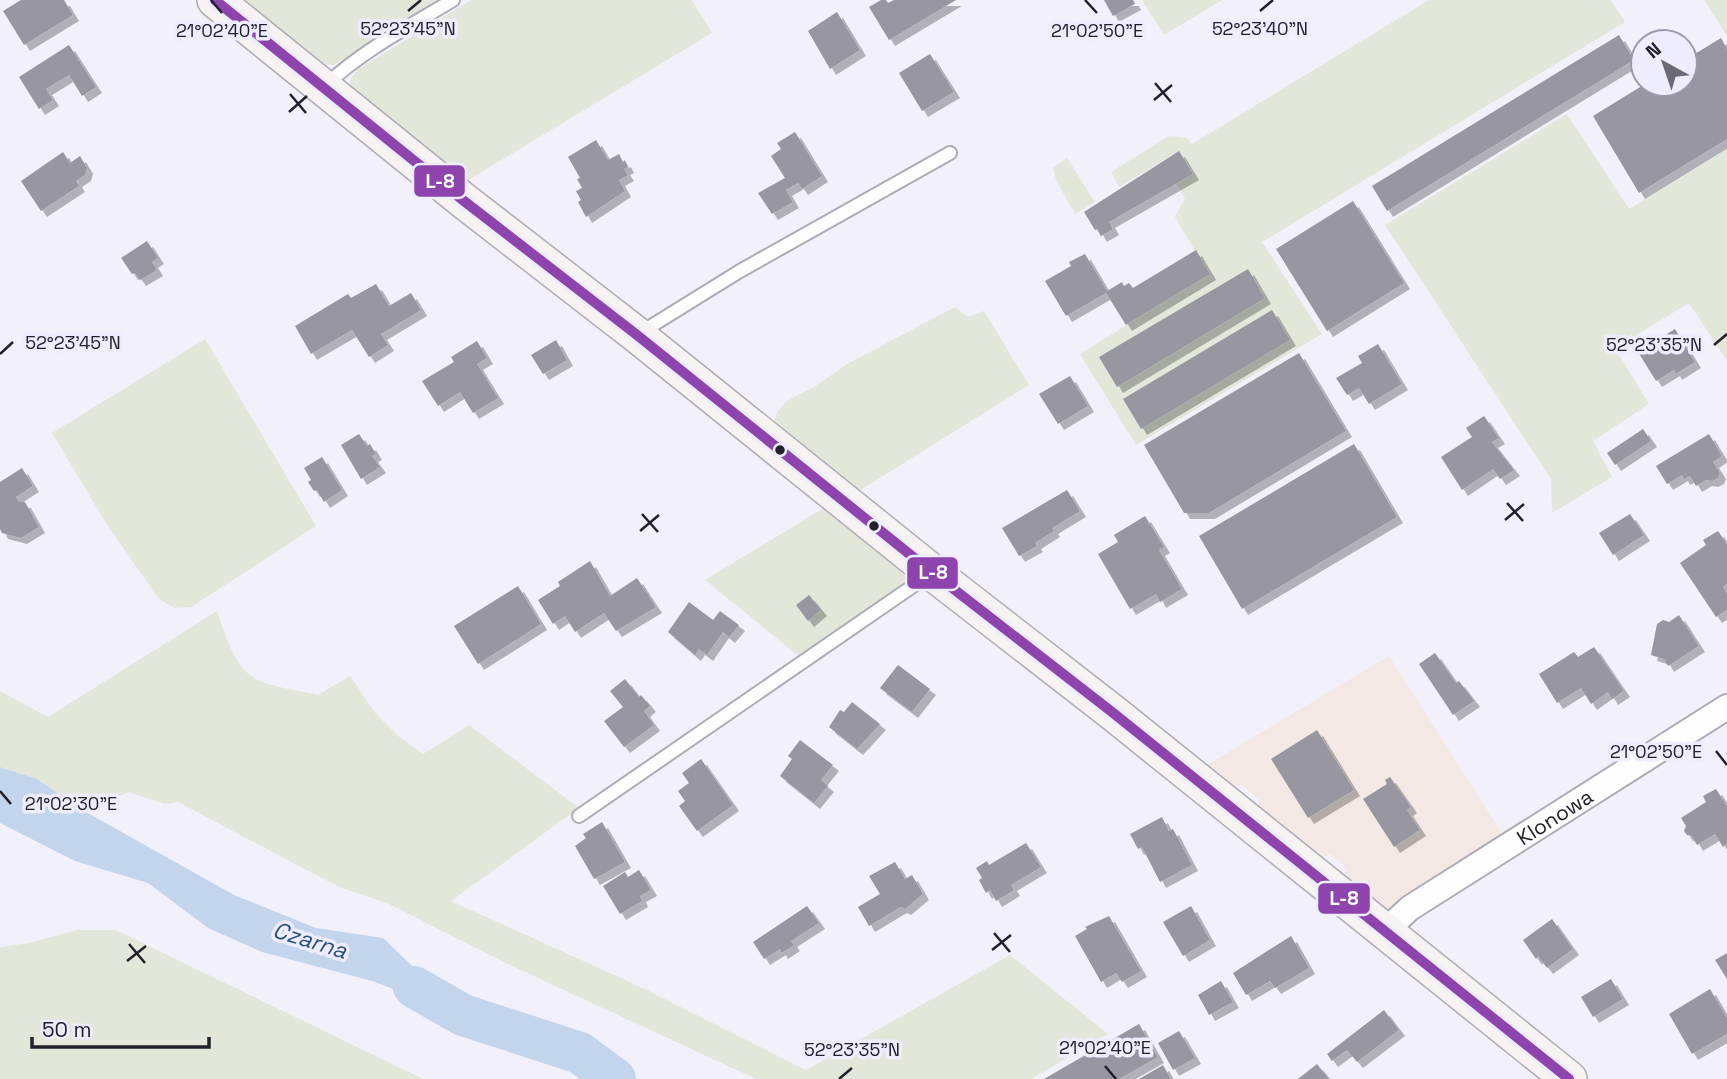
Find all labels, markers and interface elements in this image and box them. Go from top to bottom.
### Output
text: 52°23'45"N [360,17,456,40]
text: 52°23'40"N [1212,17,1308,40]
text: 21°02'40"E [176,19,268,42]
text: 21°02'50"E [1051,19,1143,42]
north arrow [1629,28,1699,98]
text: N [1640,37,1666,64]
line badge: L-8 [413,164,466,198]
text: L-8 [425,169,455,194]
text: 52°23'45"N [25,331,121,354]
text: 52°23'35"N [1606,333,1702,356]
unlabelled marker [773,443,787,457]
unlabelled marker [867,519,881,533]
line badge: L-8 [906,556,959,590]
text: L-8 [918,560,948,585]
text: 21°02'50"E [1610,740,1702,763]
street label: Klonowa [1511,782,1598,851]
text: 21°02'30"E [25,792,117,815]
line badge: L-8 [1317,882,1371,915]
text: L-8 [1329,886,1359,911]
water label: Czarna [269,915,351,966]
scale bar [32,1006,208,1050]
text: 50 m [42,1016,92,1043]
text: 21°02'40"E [1059,1036,1151,1059]
text: 52°23'35"N [804,1038,900,1061]

